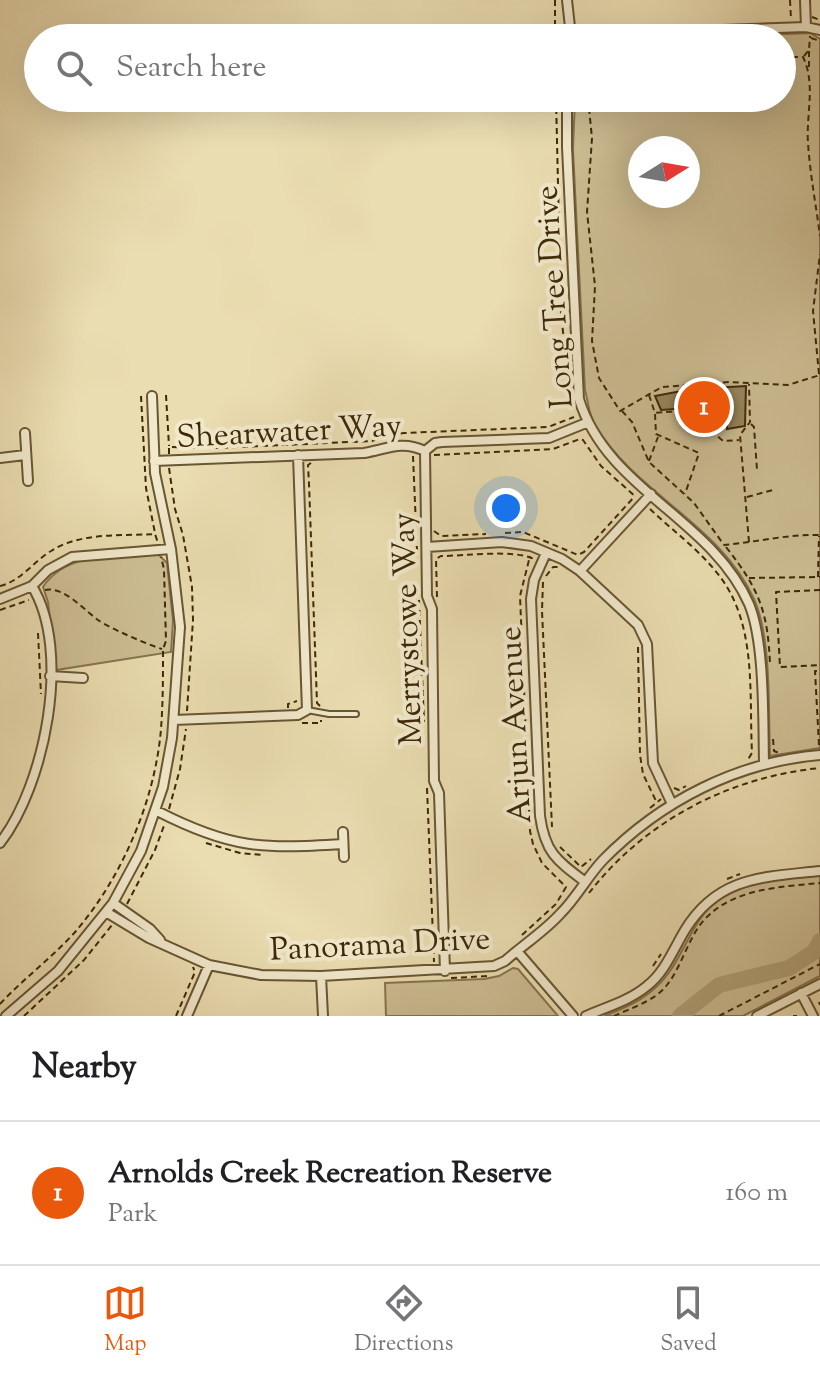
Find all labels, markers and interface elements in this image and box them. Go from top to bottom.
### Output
search box [24,24,796,112]
icon: search [52,46,96,90]
text: Search here [116,47,266,90]
north arrow [628,136,700,208]
street label: Long Tree Drive [525,184,587,410]
pin: 1 [678,377,730,437]
street label: Shearwater Way [175,404,403,462]
your location [486,488,526,528]
street label: Merrystowe Way [382,512,436,746]
street label: Arjun Avenue [489,625,545,825]
street label: Panorama Drive [269,917,491,975]
text: Nearby [32,1044,137,1093]
text: Arnolds Creek Recreation Reserve [108,1153,552,1196]
text: 1 [54,1175,62,1212]
text: 160 m [725,1175,788,1212]
text: Park [108,1196,158,1233]
tab: Map [103,1281,147,1361]
tab: Directions [354,1281,453,1361]
tab: Saved [660,1281,717,1361]

